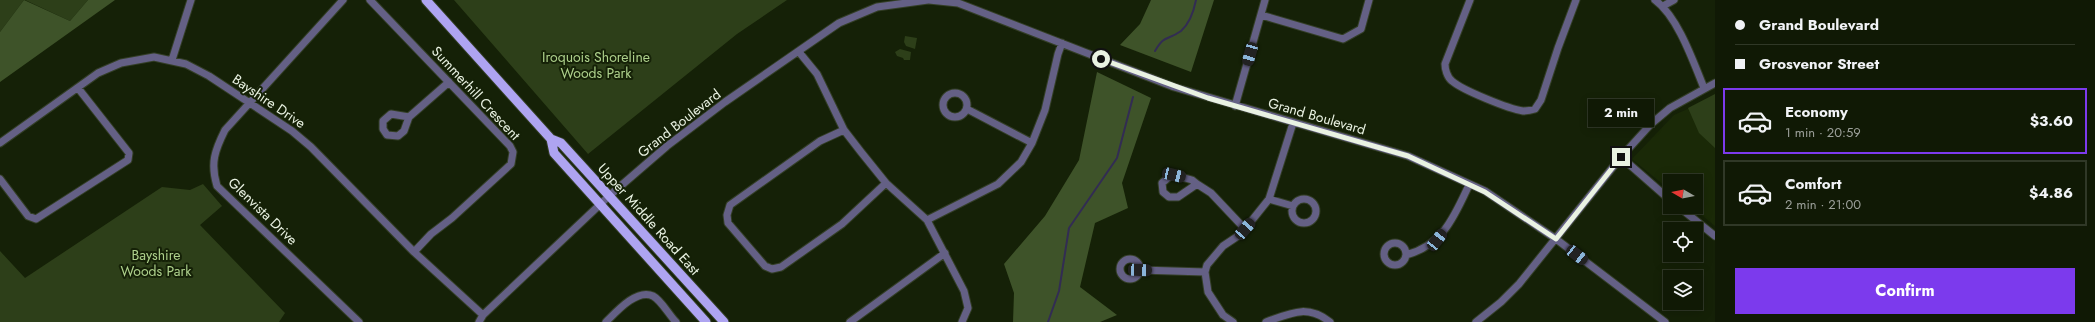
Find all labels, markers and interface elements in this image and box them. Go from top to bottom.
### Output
text: Grand Boulevard [1759,14,1879,36]
car [1241,41,1259,67]
street label: Summerhill Crescent [427,42,525,145]
park label: Iroquois Shoreline Woods Park [542,47,650,83]
route start [1092,50,1110,68]
text: Grosvenor Street [1759,53,1879,75]
street label: Bayshire Drive [228,69,310,133]
street label: Grand Boulevard [633,84,725,162]
street label: Grand Boulevard [1266,93,1368,139]
callout: 2 min [1588,99,1654,127]
text: Economy [1785,101,1848,123]
text: 2 min [1604,103,1638,122]
icon: car [1737,103,1773,139]
text: $3.60 [2030,110,2073,132]
text: 1 min · 20:59 [1785,123,1861,142]
route end [1612,148,1630,166]
street label: Upper Middle Road East [593,159,705,280]
car [1161,166,1187,184]
street label: Glenvista Drive [224,173,302,249]
text: Comfort [1785,173,1842,195]
north arrow [1663,174,1703,214]
map controls [1663,174,1703,310]
icon: car [1737,175,1773,211]
text: $4.86 [2029,182,2073,204]
text: 2 min · 21:00 [1785,195,1861,214]
car [1233,216,1257,242]
button: locate [1663,222,1703,262]
car [1425,227,1449,253]
car [1564,243,1590,267]
park label: Bayshire Woods Park [121,245,192,281]
car [1128,264,1152,276]
button: Confirm [1735,268,2075,314]
button: layers [1663,270,1703,310]

